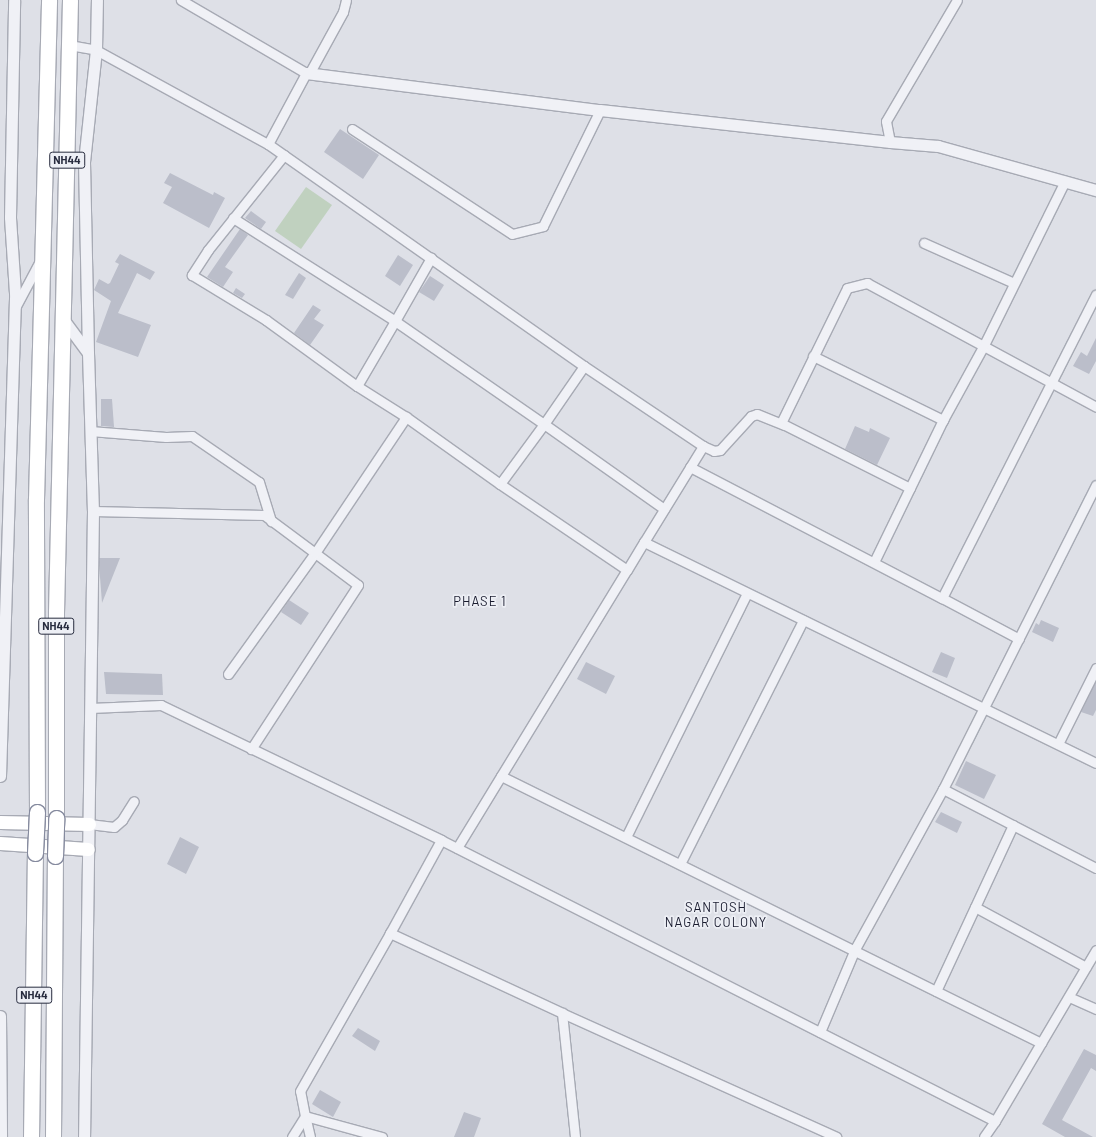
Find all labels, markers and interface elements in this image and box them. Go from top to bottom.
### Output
road number: NH44 [49,151,85,169]
district label: PHASE 1 [453,593,507,609]
road number: NH44 [38,617,74,635]
district label: SANTOSH NAGAR COLONY [665,900,767,931]
road number: NH44 [16,986,52,1004]

